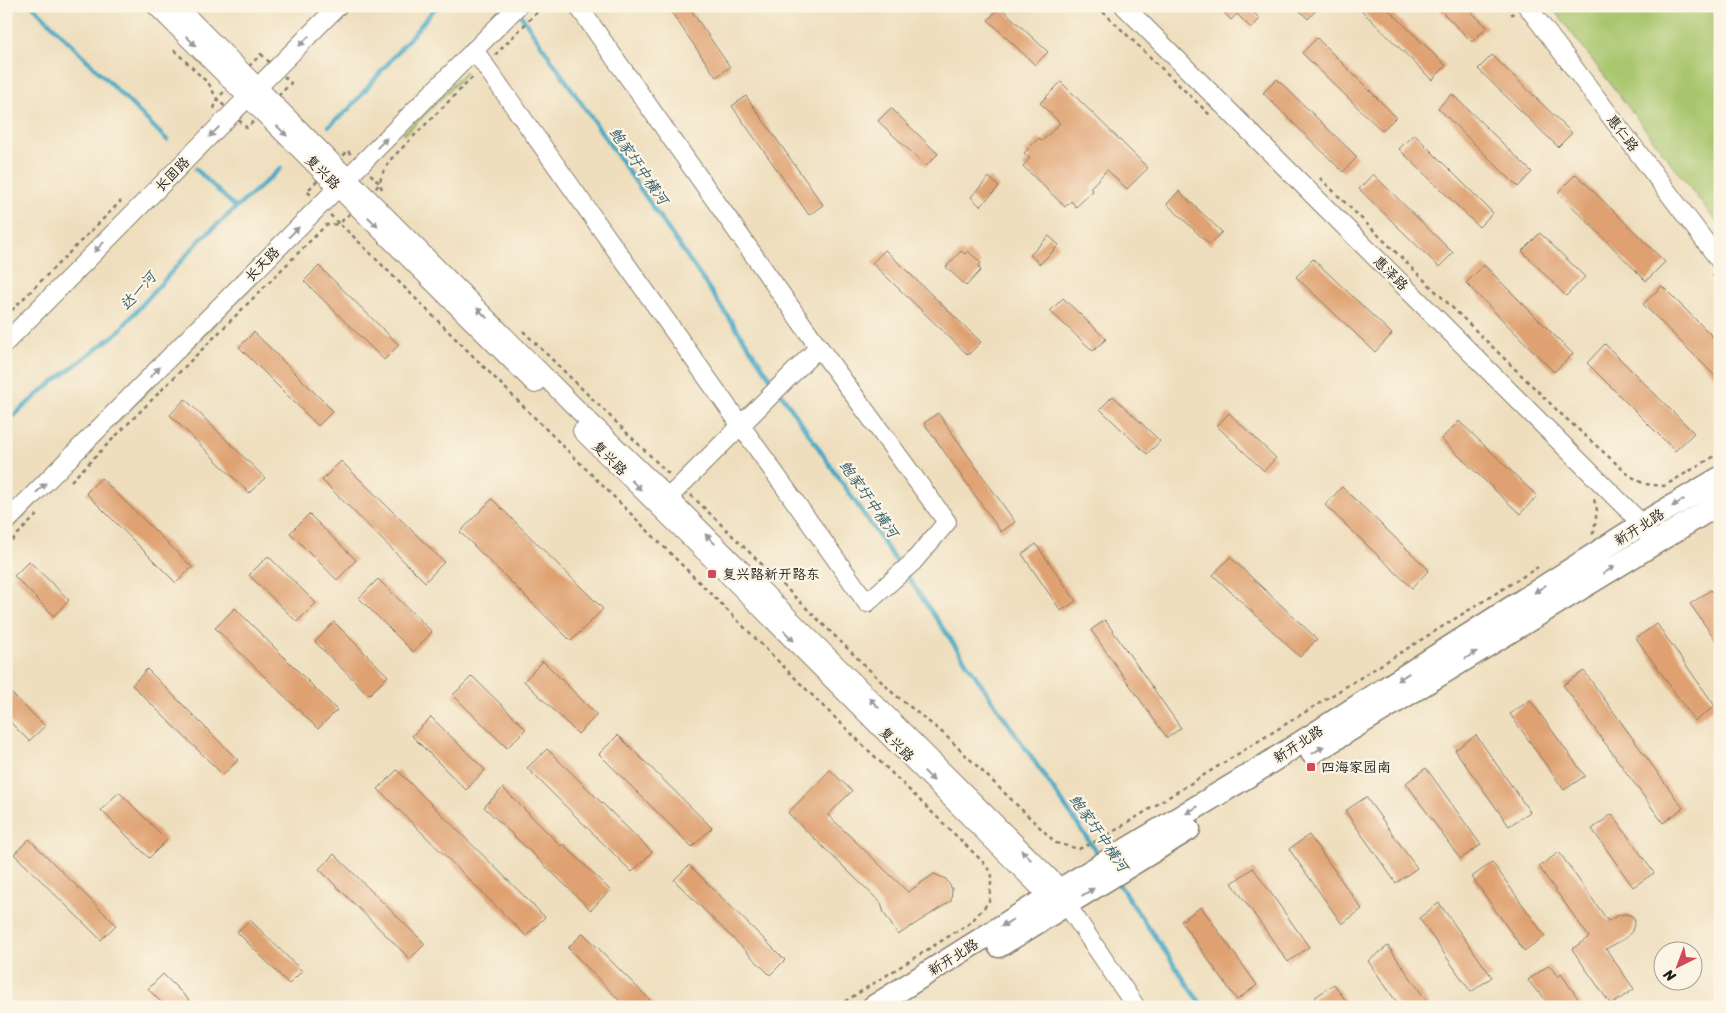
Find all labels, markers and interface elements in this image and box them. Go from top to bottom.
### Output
one-way arrow [185,34,197,46]
one-way arrow [298,35,310,47]
street label: 惠仁路 [1600,109,1645,158]
water label: 鲍家圩中横河 [603,122,677,213]
one-way arrow [208,125,220,137]
one-way arrow [276,125,288,137]
one-way arrow [376,137,388,149]
street label: 复兴路 [299,149,346,196]
street label: 长固路 [149,151,196,198]
one-way arrow [366,216,378,228]
one-way arrow [288,226,300,238]
one-way arrow [94,241,106,253]
street label: 长天路 [239,241,286,288]
street label: 惠泽路 [1367,250,1414,297]
water label: 达一河 [113,263,165,316]
one-way arrow [476,308,488,320]
one-way arrow [149,366,161,378]
street label: 复兴路 [586,435,633,482]
water label: 鲍家圩中横河 [833,455,907,546]
one-way arrow [630,479,642,491]
one-way arrow [34,482,46,494]
one-way arrow [1671,498,1684,507]
street label: 新开北路 [1609,502,1670,553]
one-way arrow [704,533,716,545]
place label: 复兴路新开路东 [722,562,820,587]
one-way arrow [1603,566,1616,575]
marker: 复兴路新开路东 [706,568,718,580]
one-way arrow [1533,584,1547,594]
one-way arrow [783,630,795,642]
one-way arrow [1464,651,1478,660]
one-way arrow [1397,672,1410,682]
one-way arrow [868,697,880,709]
street label: 新开北路 [1268,719,1329,770]
street label: 复兴路 [873,721,920,768]
one-way arrow [1311,745,1324,754]
place label: 四海家园南 [1321,755,1391,780]
marker: 四海家园南 [1305,761,1317,773]
one-way arrow [922,770,934,782]
water label: 鲍家圩中横河 [1063,789,1137,880]
one-way arrow [1185,805,1198,814]
one-way arrow [1020,849,1032,861]
one-way arrow [1082,887,1095,896]
one-way arrow [1001,918,1014,927]
street label: 新开北路 [923,932,984,983]
north arrow [1654,940,1704,990]
text: N [1657,963,1682,988]

